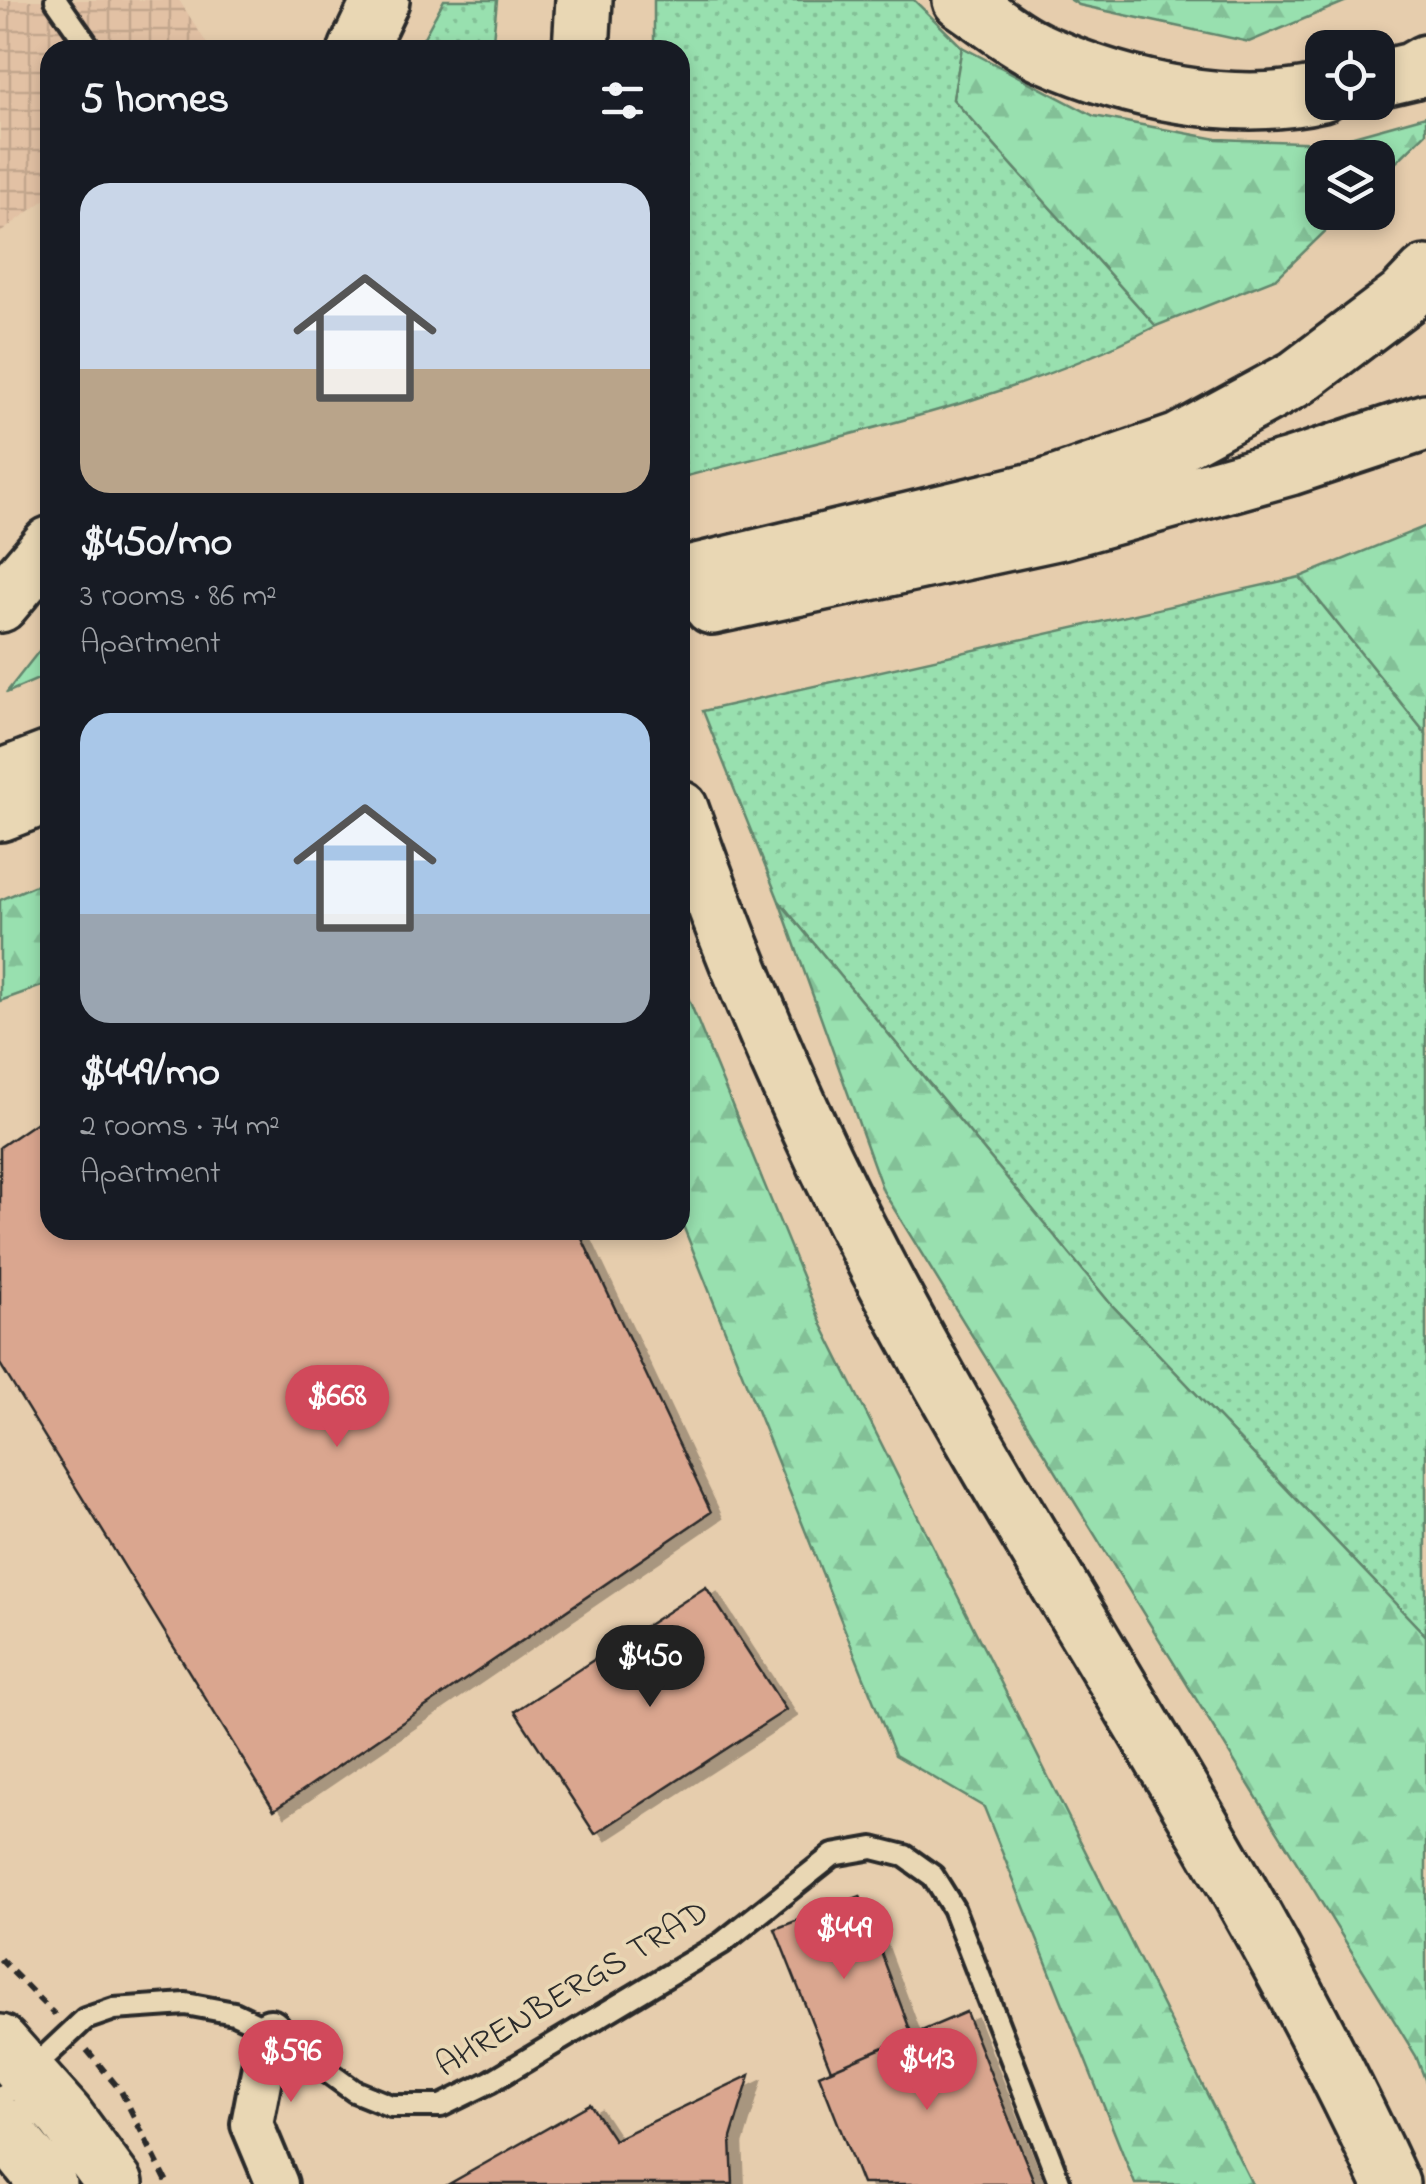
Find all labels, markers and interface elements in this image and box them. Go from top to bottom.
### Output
map controls [1305,30,1395,230]
button: locate [1305,30,1395,120]
text: 5 homes [80,70,229,131]
icon: filters [595,73,650,128]
button: layers [1305,140,1395,230]
icon: home [275,248,455,428]
text: $450/mo [80,513,232,574]
text: 3 rooms · 86 m² [80,574,277,621]
text: Apartment [80,621,221,668]
icon: home [275,778,455,958]
text: $449/mo [80,1043,220,1104]
text: 2 rooms · 74 m² [80,1104,280,1151]
text: Apartment [80,1151,221,1198]
pin: $668 [278,1365,396,1450]
text: $668 [307,1374,367,1421]
pin: $450 [591,1625,709,1710]
text: $450 [618,1634,682,1681]
street label: AHRENBERGS TRAD [427,1888,719,2092]
pin: $449 [785,1897,903,1982]
text: $449 [816,1906,872,1953]
pin: $596 [232,2020,350,2105]
pin: $413 [868,2028,986,2113]
text: $596 [260,2029,322,2076]
text: $413 [899,2037,955,2084]

